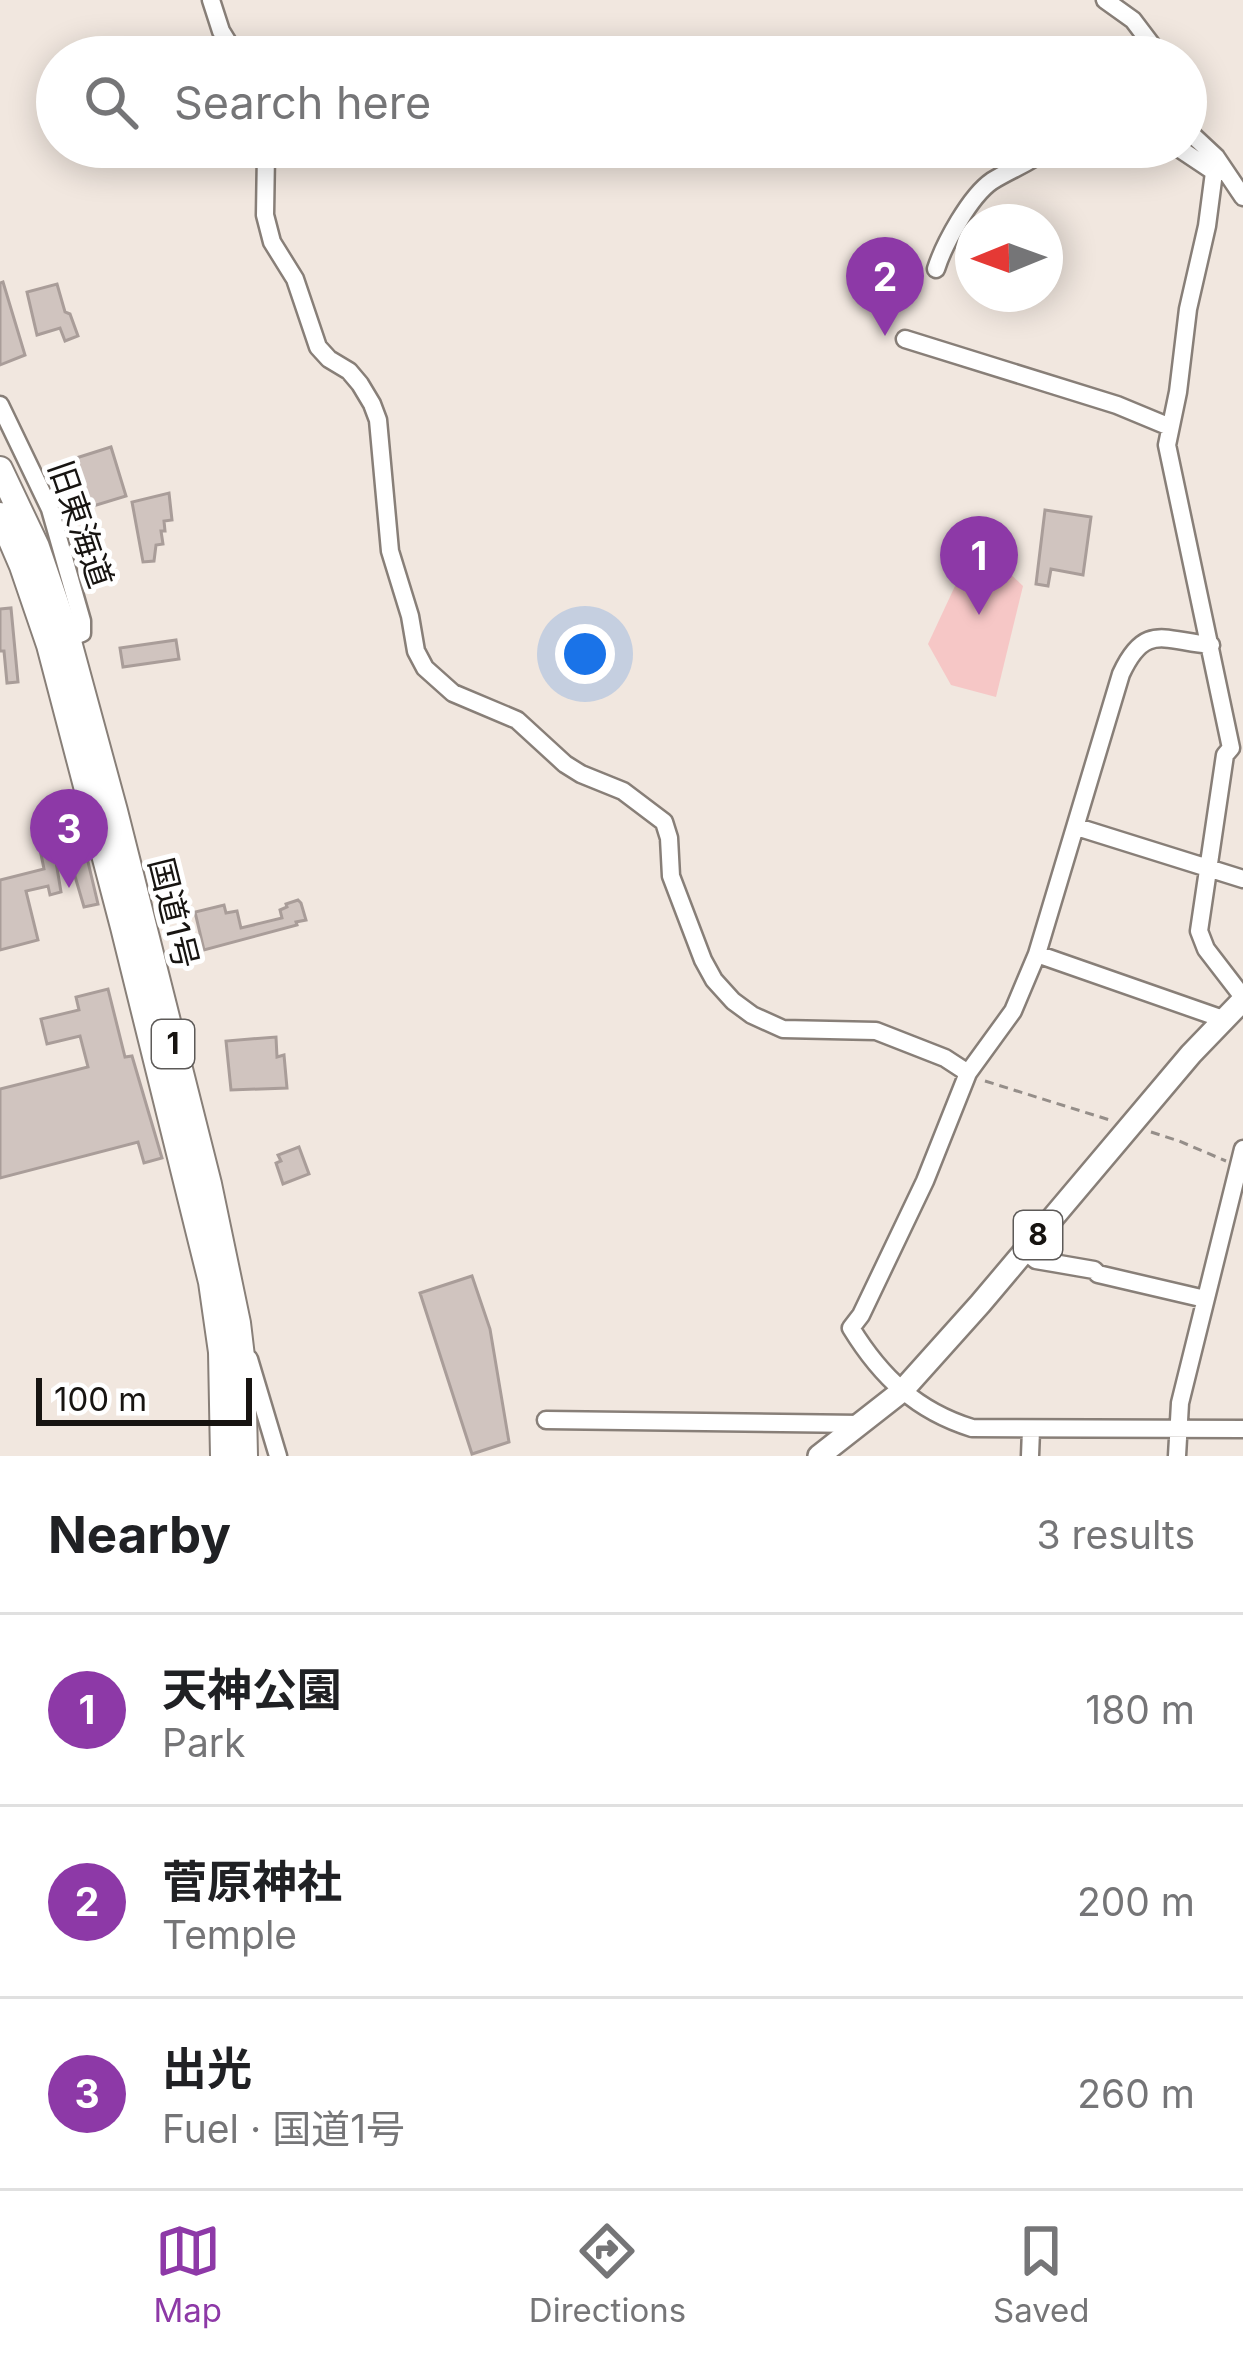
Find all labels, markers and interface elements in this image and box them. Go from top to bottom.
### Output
search box [36,36,1207,168]
icon: search [78,69,144,135]
text: Search here [174,75,431,130]
north arrow [955,204,1063,312]
pin: 2 [846,237,924,336]
street label: 旧東海道 [41,455,121,593]
pin: 1 [940,516,1018,615]
your location [555,624,615,684]
pin: 3 [30,789,108,888]
street label: 国道1号 [141,854,207,972]
road number: 1 [152,1020,194,1068]
road number: 8 [1014,1211,1062,1259]
scale bar [36,1372,252,1425]
text: 100 m [54,1379,147,1419]
text: Nearby [48,1504,231,1565]
text: 3 results [1037,1511,1195,1558]
text: 天神公園 [162,1662,342,1717]
text: 1 [79,1686,95,1733]
text: 180 m [1085,1686,1195,1733]
text: Park [162,1719,246,1766]
text: 菅原神社 [162,1854,342,1909]
text: 2 [75,1878,99,1925]
text: 200 m [1077,1878,1195,1925]
text: Temple [162,1911,297,1958]
text: 出光 [162,2041,252,2096]
text: 3 [74,2070,100,2117]
text: 260 m [1077,2070,1195,2117]
text: Fuel · 国道1号 [162,2105,405,2152]
tab: Map [153,2218,222,2330]
tab: Directions [529,2218,686,2330]
tab: Saved [993,2218,1090,2330]

